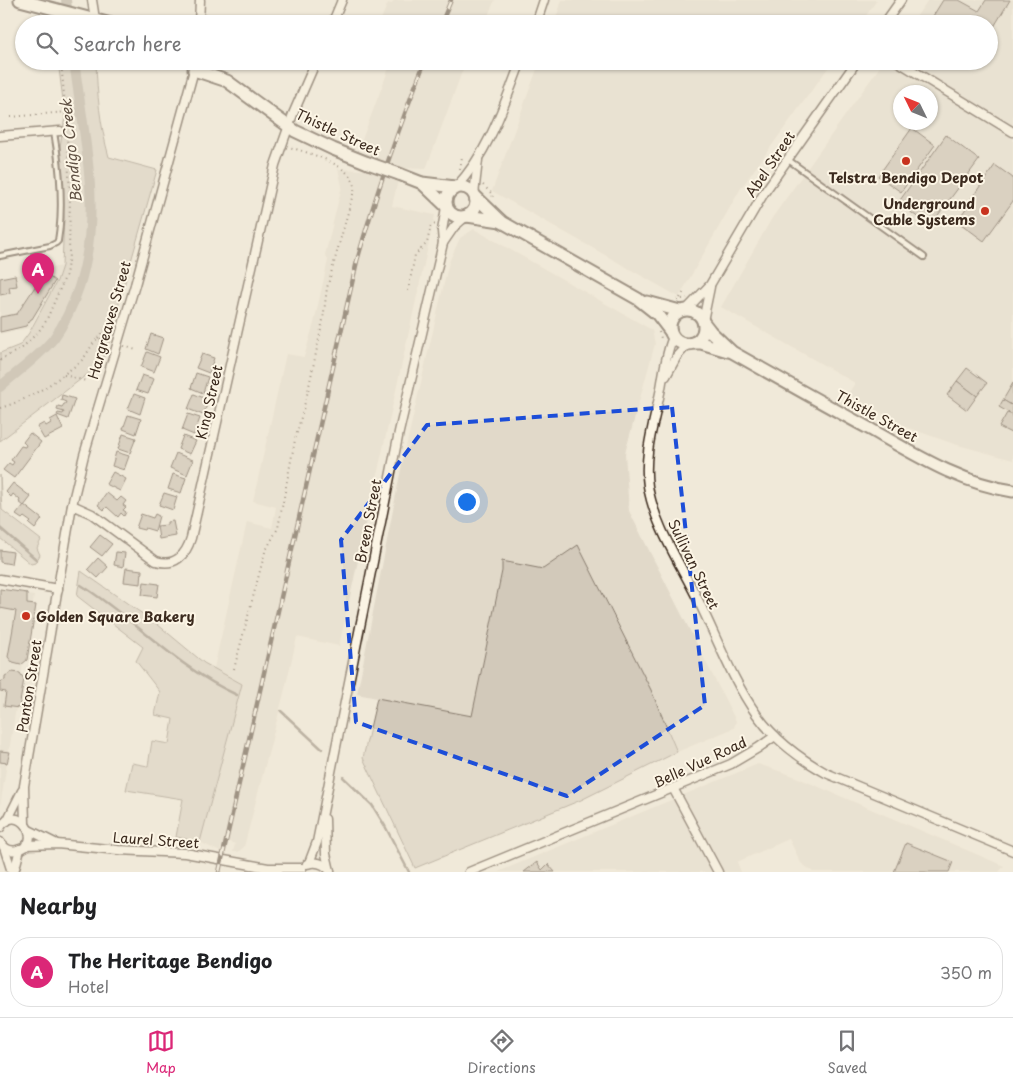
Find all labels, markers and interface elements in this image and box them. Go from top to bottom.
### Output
search box [15,15,998,70]
icon: search [33,29,61,57]
text: Search here [73,29,182,57]
north arrow [893,85,938,130]
water label: Bendigo Creek [53,97,87,204]
street label: Thistle Street [292,103,384,161]
street label: Abel Street [740,126,800,201]
marker: Telstra Bendigo Depot [900,155,912,167]
place label: Telstra Bendigo Depot [829,167,984,188]
place label: Underground Cable Systems [873,193,975,230]
marker: Underground Cable Systems [979,205,991,217]
pin: A [22,253,54,294]
street label: Hargreaves Street [82,258,136,382]
street label: King Street [190,362,228,441]
street label: Thistle Street [832,385,922,447]
street label: Breen Street [350,477,386,565]
your location [454,489,480,515]
street label: Sullivan Street [663,515,725,613]
place label: Golden Square Bakery [36,606,195,627]
marker: Golden Square Bakery [20,610,32,622]
street label: Panton Street [11,638,47,734]
street label: Belle Vue Road [650,731,750,793]
street label: Laurel Street [112,827,200,854]
text: Nearby [20,889,97,921]
text: The Heritage Bendigo [68,946,272,974]
text: A [31,960,43,984]
text: 350 m [940,960,992,984]
text: Hotel [68,974,109,998]
tab: Map [146,1027,176,1078]
tab: Directions [468,1027,536,1078]
tab: Saved [827,1027,867,1078]

